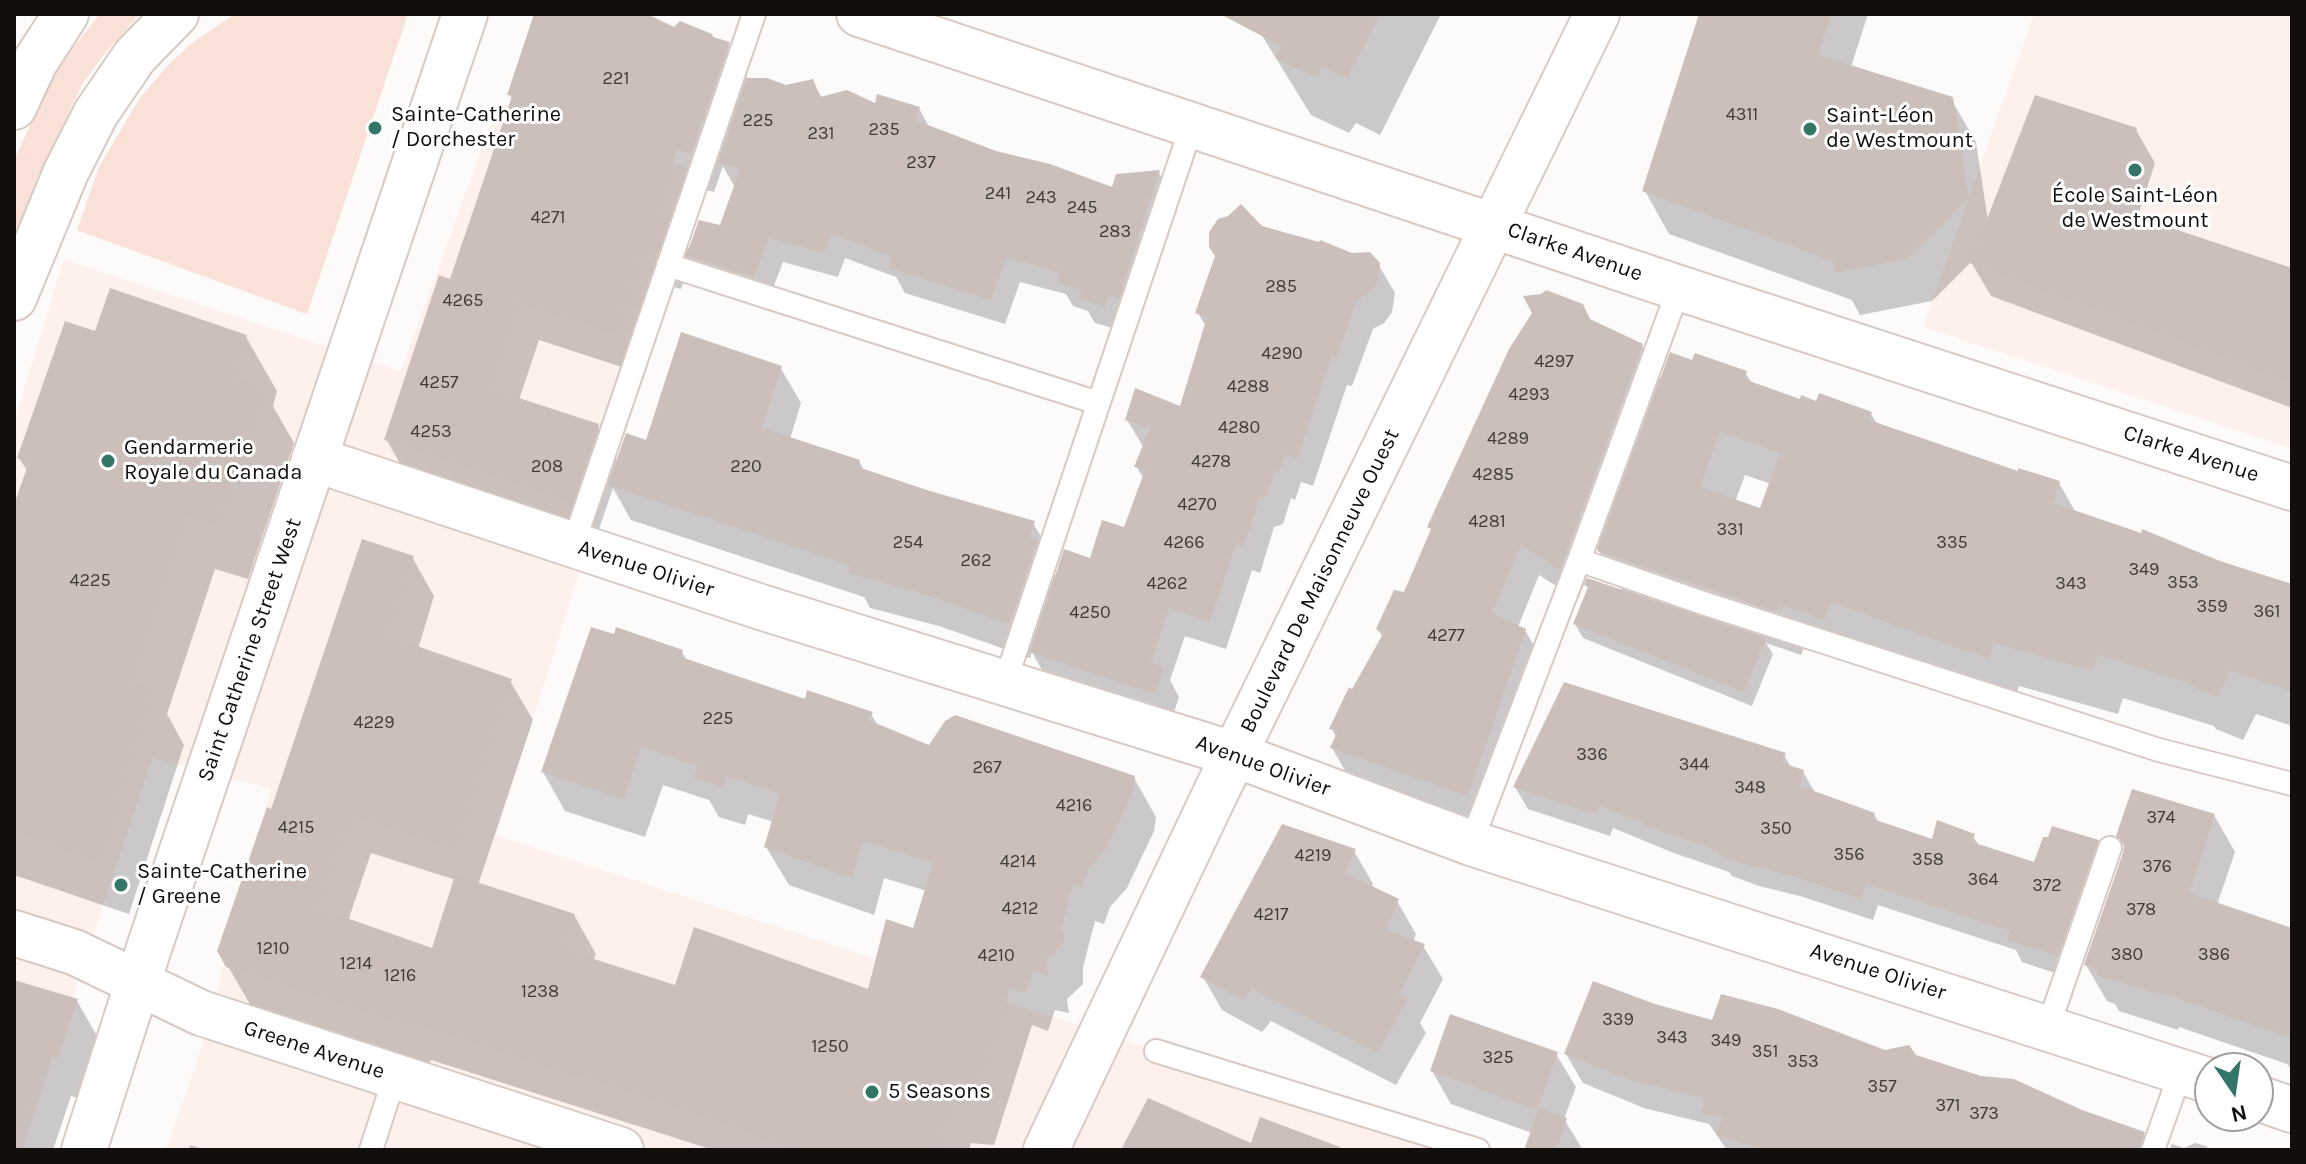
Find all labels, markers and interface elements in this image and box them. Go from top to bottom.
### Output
house number: 221 [603,68,629,90]
place label: Sainte-Catherine / Dorchester [391,102,561,154]
place label: Saint-Léon de Westmount [1826,103,1973,154]
house number: 4311 [1726,104,1758,126]
house number: 225 [742,110,774,132]
marker: Sainte-Catherine / Dorchester [366,119,384,137]
house number: 235 [868,119,900,141]
marker: Saint-Léon de Westmount [1801,120,1819,138]
house number: 231 [807,123,835,145]
house number: 237 [906,152,936,174]
marker: École Saint-Léon de Westmount [2126,161,2144,179]
house number: 241 [985,183,1011,205]
place label: École Saint-Léon de Westmount [2052,183,2218,234]
house number: 243 [1025,187,1057,209]
house number: 245 [1067,197,1097,219]
house number: 4271 [531,207,565,229]
street label: Clarke Avenue [1504,217,1646,287]
house number: 283 [1099,221,1131,243]
house number: 285 [1265,276,1297,298]
house number: 4265 [443,290,483,312]
house number: 4290 [1261,343,1303,365]
house number: 4297 [1534,351,1574,373]
house number: 4257 [419,372,459,394]
house number: 4288 [1227,376,1269,398]
house number: 4293 [1508,384,1550,406]
house number: 4280 [1218,417,1260,439]
street label: Clarke Avenue [2120,420,2262,488]
house number: 4253 [410,421,452,443]
street label: Boulevard De Maisonneuve Ouest [1235,425,1405,737]
house number: 4289 [1487,428,1529,450]
place label: Gendarmerie Royale du Canada [124,435,302,486]
house number: 4278 [1191,451,1231,473]
marker: Gendarmerie Royale du Canada [99,452,117,470]
house number: 208 [531,456,563,478]
house number: 220 [730,456,762,478]
house number: 4285 [1472,464,1514,486]
house number: 4270 [1177,494,1217,516]
house number: 4281 [1468,511,1506,533]
street label: Saint Catherine Street West [192,515,308,785]
house number: 331 [1716,519,1744,541]
house number: 254 [893,532,923,554]
house number: 4266 [1163,532,1205,554]
house number: 335 [1936,532,1968,554]
street label: Avenue Olivier [575,535,717,603]
house number: 262 [960,550,992,572]
house number: 349 [2128,559,2160,581]
house number: 4225 [69,570,111,592]
house number: 353 [2167,572,2199,594]
house number: 4262 [1146,573,1188,595]
house number: 343 [2055,573,2087,595]
house number: 359 [2196,596,2228,618]
house number: 361 [2254,601,2280,623]
house number: 4250 [1069,602,1111,624]
house number: 4277 [1427,625,1465,647]
house number: 225 [702,708,734,730]
house number: 4229 [353,712,395,734]
street label: Avenue Olivier [1192,729,1334,803]
house number: 336 [1576,744,1608,766]
house number: 344 [1679,754,1709,776]
house number: 267 [972,757,1002,779]
house number: 348 [1734,777,1766,799]
house number: 4216 [1056,795,1092,817]
house number: 374 [2146,807,2176,829]
house number: 4215 [278,817,314,839]
house number: 350 [1760,818,1792,840]
house number: 356 [1833,844,1865,866]
house number: 4219 [1295,845,1331,867]
house number: 358 [1912,849,1944,871]
house number: 4214 [1000,851,1036,873]
house number: 376 [2142,856,2172,878]
place label: Sainte-Catherine / Greene [137,859,307,910]
house number: 364 [1968,869,1998,891]
house number: 372 [2032,875,2062,897]
marker: Sainte-Catherine / Greene [112,876,130,894]
house number: 4212 [1002,898,1038,920]
house number: 378 [2126,899,2156,921]
house number: 4217 [1254,904,1288,926]
house number: 1210 [256,938,290,960]
street label: Avenue Olivier [1807,938,1949,1006]
house number: 380 [2111,944,2143,966]
house number: 386 [2198,944,2230,966]
house number: 4210 [977,945,1015,967]
house number: 1214 [340,953,372,975]
house number: 1216 [384,965,416,987]
house number: 1238 [521,981,559,1003]
house number: 339 [1602,1009,1634,1031]
street label: Greene Avenue [240,1015,388,1085]
house number: 343 [1656,1027,1688,1049]
house number: 349 [1710,1030,1742,1052]
house number: 1250 [811,1036,849,1058]
house number: 351 [1752,1041,1778,1063]
house number: 325 [1482,1047,1514,1069]
house number: 353 [1787,1051,1819,1073]
north arrow [2194,1052,2274,1132]
house number: 357 [1867,1076,1897,1098]
place label: 5 Seasons [888,1079,991,1105]
marker: 5 Seasons [863,1083,881,1101]
house number: 371 [1935,1095,1961,1117]
text: N [2228,1099,2250,1128]
house number: 373 [1969,1103,1999,1125]

